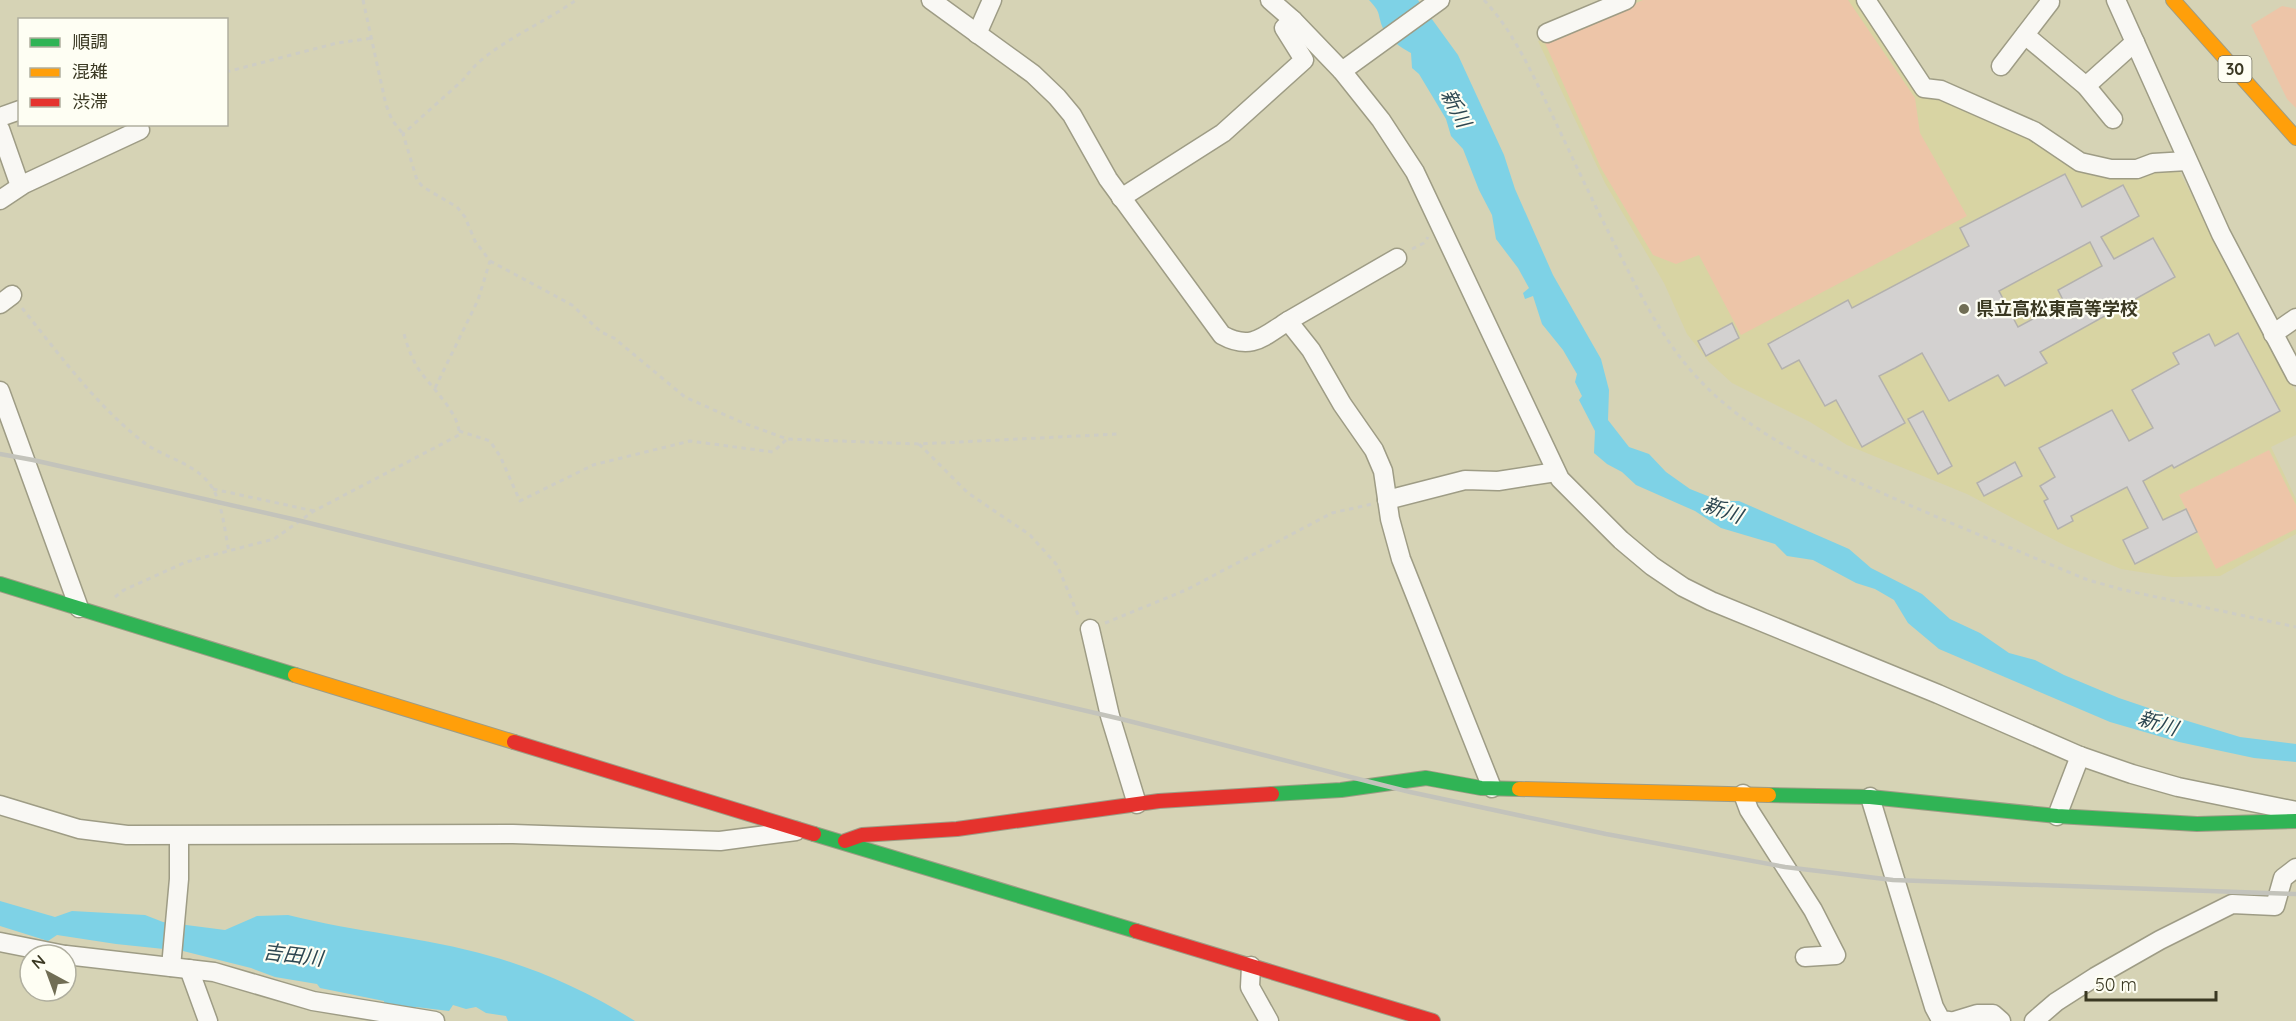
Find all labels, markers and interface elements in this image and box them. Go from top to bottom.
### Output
legend [18,18,228,126]
text: 順調 [72,30,108,53]
road number: 30 [2218,56,2252,82]
text: 混雑 [72,60,108,83]
water label: 新川 [1436,84,1478,133]
text: 渋滞 [72,90,108,113]
place label: 県立高松東高等学校 [1976,297,2138,320]
marker: 県立高松東高等学校 [1957,302,1971,316]
water label: 新川 [1700,491,1748,529]
water label: 新川 [2135,705,2183,741]
water label: 吉田川 [262,938,326,971]
north arrow [18,943,78,1003]
text: N [27,950,49,973]
scale bar [2086,964,2216,1002]
text: 50 m [2095,973,2137,996]

